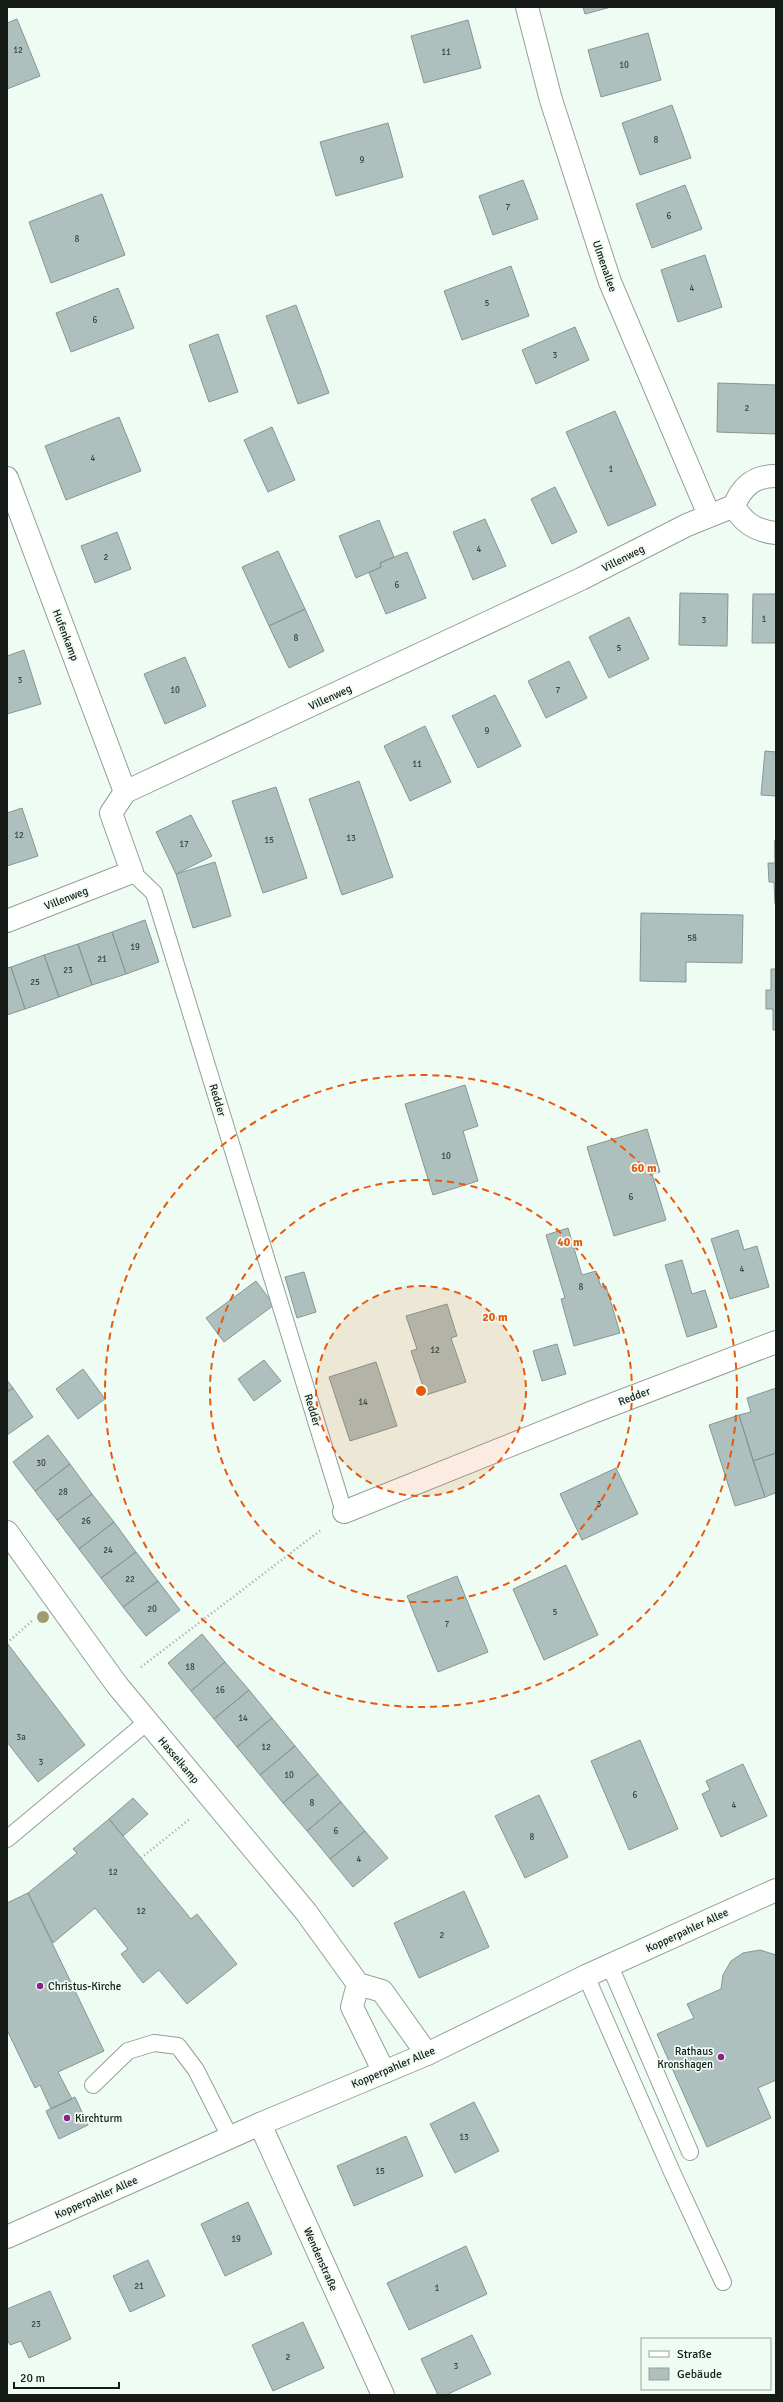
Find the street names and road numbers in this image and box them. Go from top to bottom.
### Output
street label: Ulmenallee [590,239,619,294]
street label: Villenweg [600,542,647,575]
street label: Hufenkamp [50,608,81,663]
street label: Villenweg [307,682,354,713]
street label: Villenweg [42,884,90,913]
street label: Redder [206,1082,229,1118]
street label: Redder [616,1384,652,1408]
street label: Redder [301,1392,324,1428]
street label: Hasselkamp [155,1734,202,1786]
street label: Kopperpahler Allee [644,1906,731,1955]
street label: Kopperpahler Allee [349,2044,437,2091]
street label: Kopperpahler Allee [53,2173,140,2222]
street label: Wendenstraße [301,2225,340,2293]

